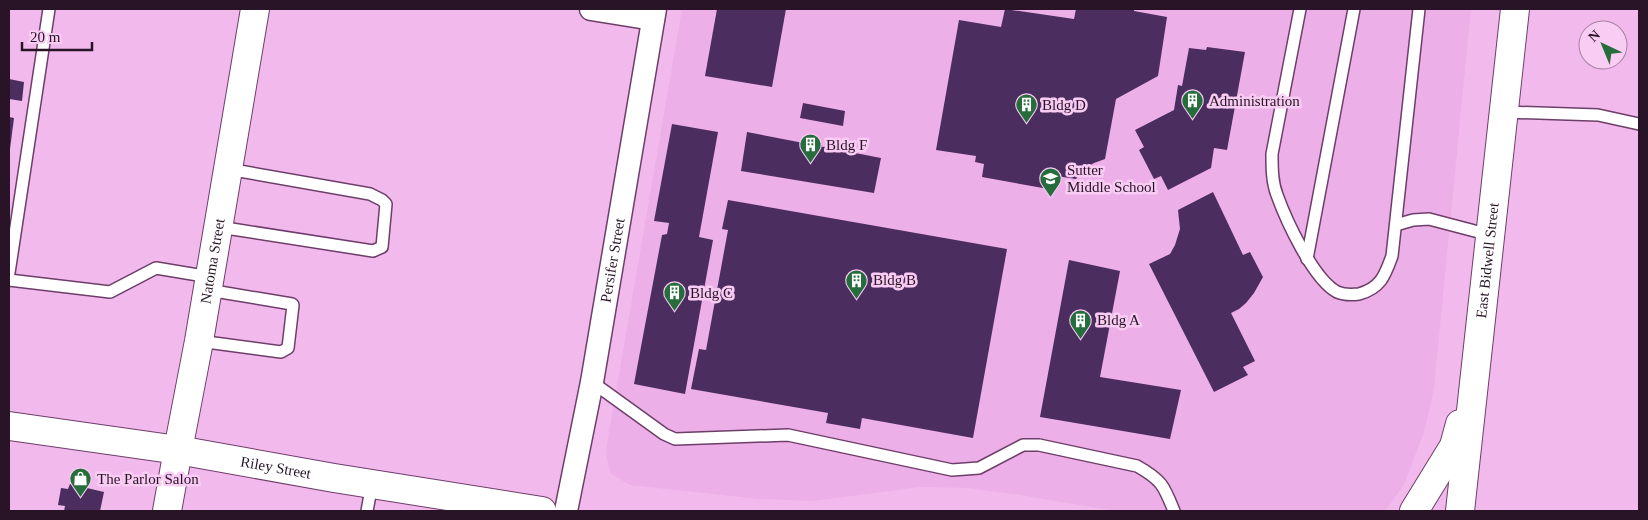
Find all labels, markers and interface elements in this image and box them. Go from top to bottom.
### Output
scale bar [22,20,92,52]
north arrow [1578,20,1628,70]
text: N [1585,27,1603,45]
text: 20 m [30,29,61,45]
building icon: Administration [1181,89,1205,120]
building icon: Bldg D [1014,93,1038,124]
place label: Administration [1209,93,1300,109]
place label: Bldg D [1042,97,1086,113]
building icon: Bldg F [798,133,822,164]
place label: Bldg F [826,137,867,153]
place label: Sutter Middle School [1067,162,1156,195]
school or university icon: Sutter Middle School [1039,167,1063,198]
street label: East Bidwell Street [1473,201,1502,319]
street label: Natoma Street [197,216,228,305]
street label: Persifer Street [598,216,628,304]
building icon: Bldg B [845,268,869,299]
place label: Bldg B [873,272,916,288]
building icon: Bldg C [662,281,686,312]
place label: Bldg C [690,285,733,301]
building icon: Bldg A [1069,308,1093,339]
place label: Bldg A [1097,312,1140,328]
street label: Riley Street [239,453,313,482]
shop icon: The Parlor Salon [69,467,93,498]
place label: The Parlor Salon [97,471,199,487]

